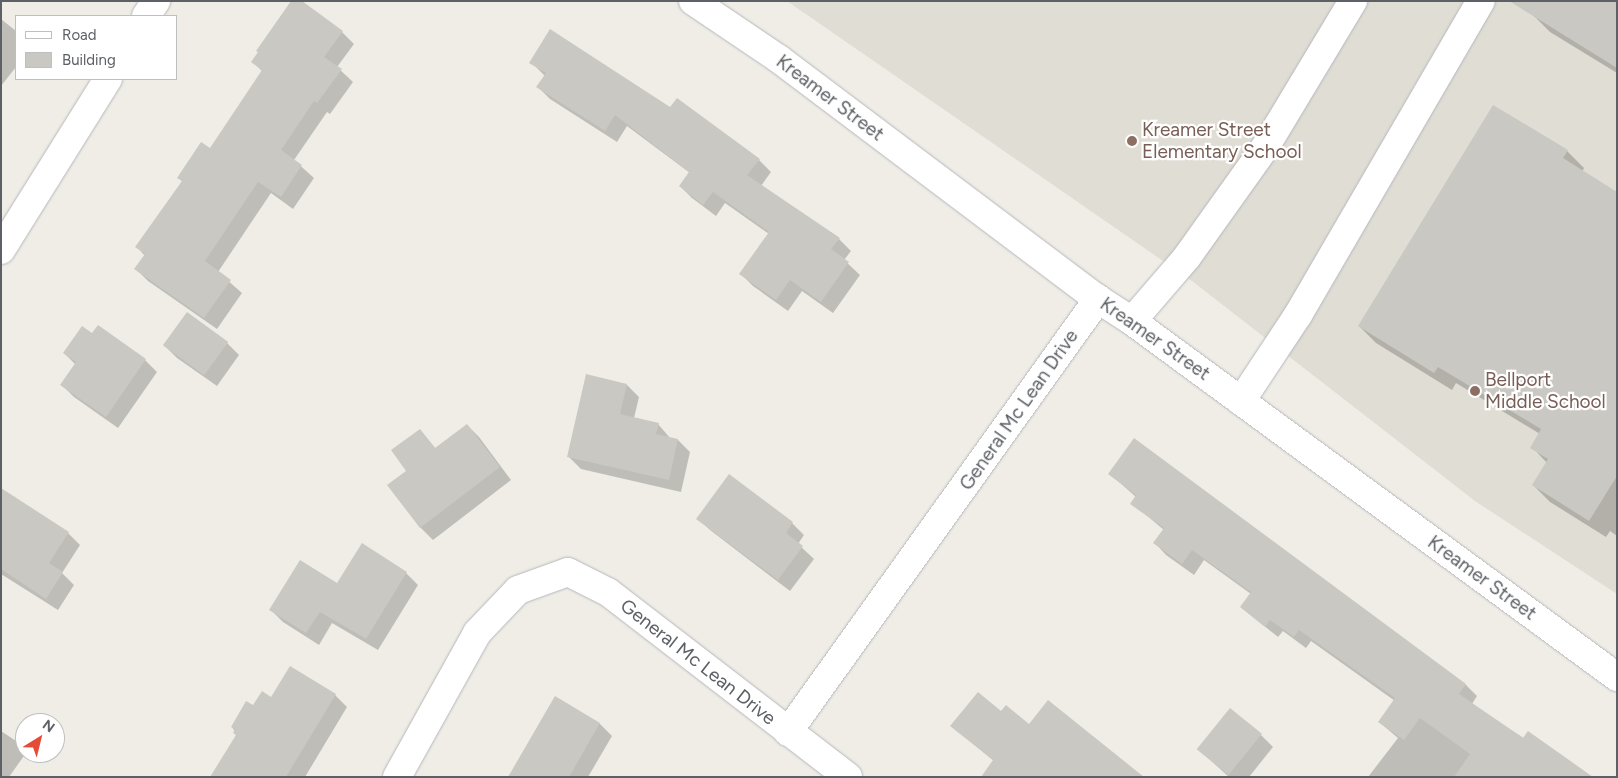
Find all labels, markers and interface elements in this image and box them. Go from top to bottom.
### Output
legend [15,15,178,80]
text: Road [62,26,97,44]
street label: Kreamer Street [772,50,888,146]
text: Building [62,51,116,69]
place label: Kreamer Street Elementary School [1142,119,1302,163]
marker: Kreamer Street Elementary School [1126,135,1138,147]
street label: Kreamer Street [1096,293,1214,385]
street label: General Mc Lean Drive [955,325,1083,495]
place label: Bellport Middle School [1485,369,1606,413]
marker: Bellport Middle School [1469,385,1481,397]
street label: Kreamer Street [1423,531,1541,625]
street label: General Mc Lean Drive [616,594,780,730]
north arrow [15,713,65,763]
text: N [39,716,58,736]

